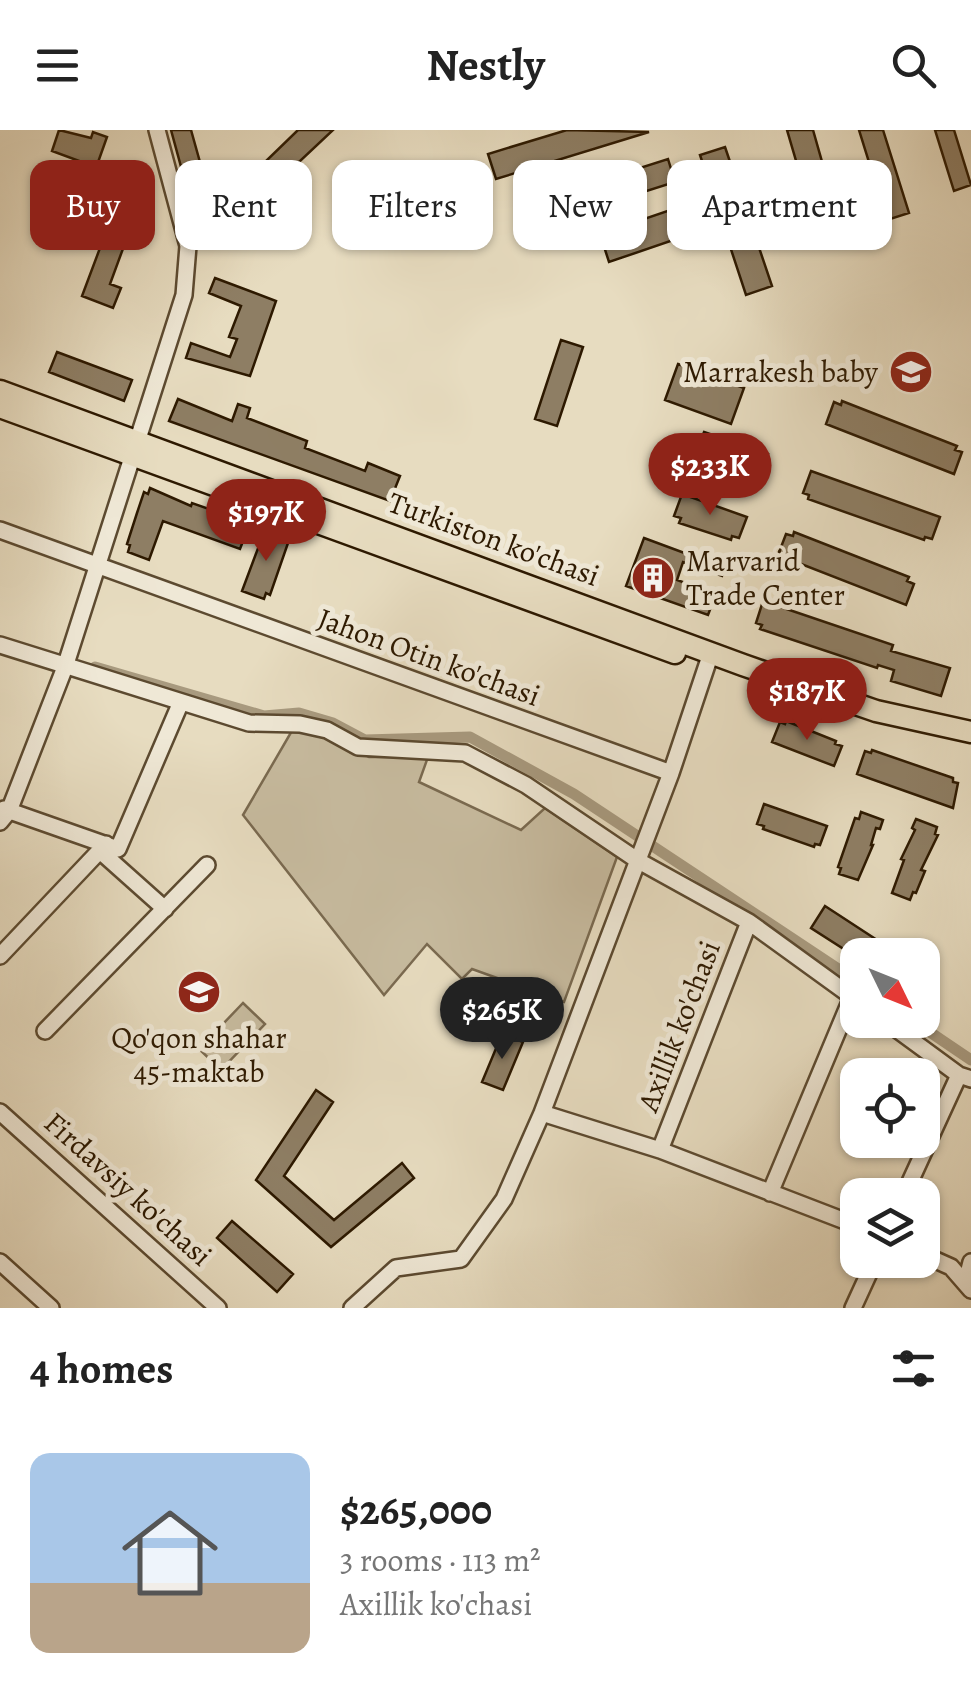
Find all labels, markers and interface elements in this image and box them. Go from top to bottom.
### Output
text: Nestly [426,34,545,96]
icon: menu [30,38,85,93]
icon: search [886,38,941,93]
chip: Buy [30,160,155,250]
chip: Rent [175,160,312,250]
chip: Filters [332,160,493,250]
chip: New [513,160,647,250]
chip: Apartment [667,160,892,250]
school or university icon: Marrakesh baby [888,349,934,395]
place label: Marrakesh baby [683,352,879,392]
pin: $233K [640,433,780,518]
text: $233K [671,443,749,487]
pin: $197K [196,479,336,564]
street label: Turkiston ko'chasi [383,482,605,596]
text: $197K [228,489,304,533]
place label: Marvarid Trade Center [686,541,845,615]
building icon: Marvarid Trade Center [630,555,676,601]
street label: Jahon Otin ko'chasi [312,598,546,716]
pin: $187K [737,658,877,743]
text: $187K [769,668,845,712]
street label: Axillik ko'chasi [628,935,730,1118]
north arrow [840,938,940,1038]
map controls [840,938,940,1278]
school or university icon: Qo'qon shahar 45-maktab [176,969,222,1015]
pin: $265K [432,977,572,1062]
text: $265K [462,987,542,1031]
place label: Qo'qon shahar 45-maktab [111,1018,287,1092]
button: locate [840,1058,940,1158]
street label: Firdavsiy ko'chasi [35,1103,221,1275]
button: layers [840,1178,940,1278]
text: 4 homes [30,1340,173,1397]
icon: filters [886,1341,941,1396]
text: $265,000 [340,1481,492,1538]
icon: home [110,1493,230,1613]
text: 3 rooms · 113 m² [340,1538,541,1582]
text: Axillik ko'chasi [340,1582,532,1626]

